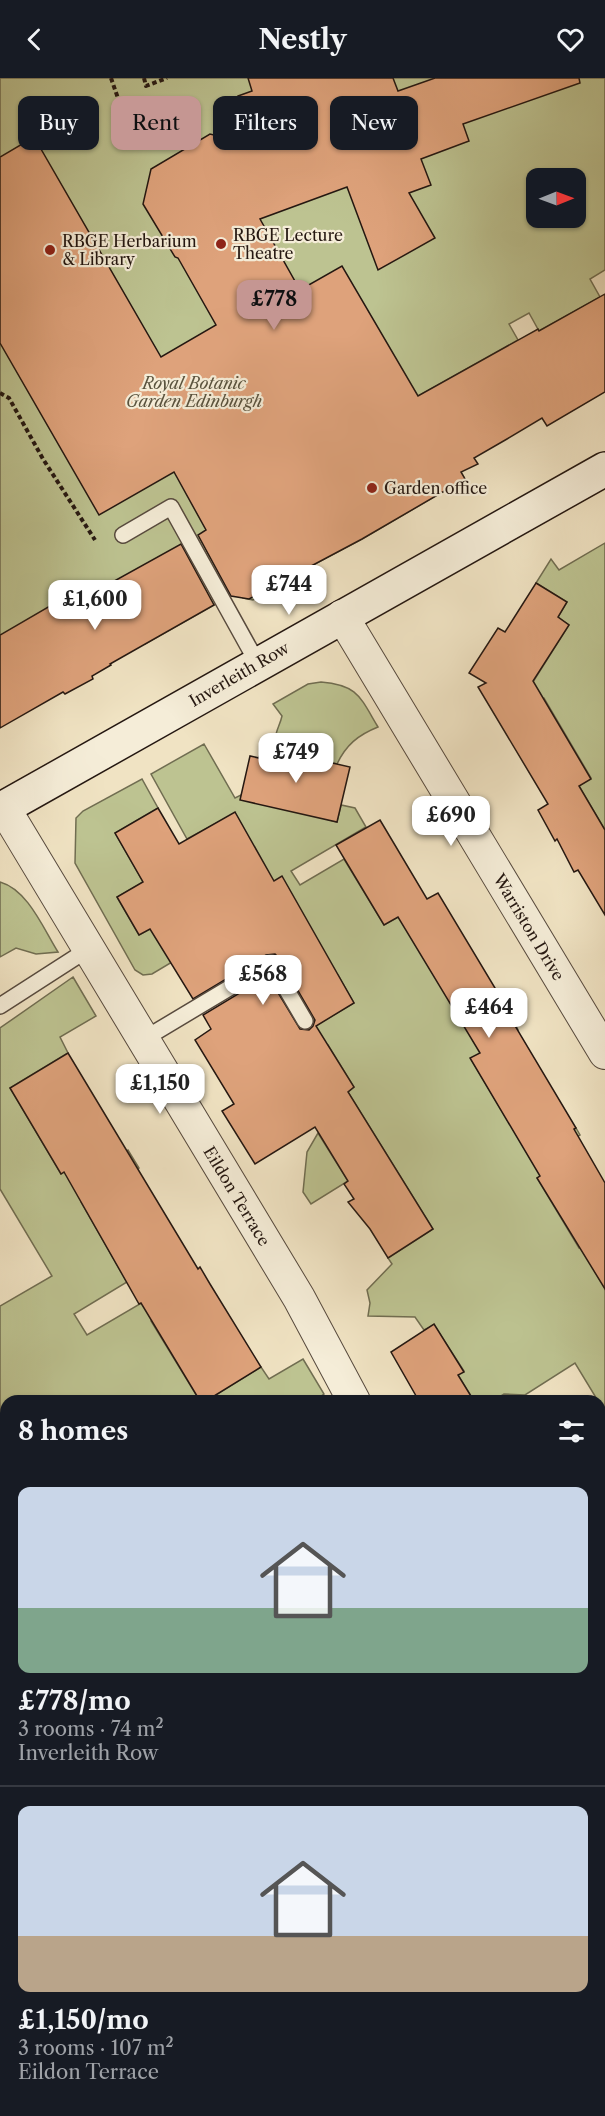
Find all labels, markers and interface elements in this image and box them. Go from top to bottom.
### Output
icon: back [18,23,51,56]
text: Nestly [258,23,347,56]
icon: heart [554,23,587,56]
chip: Buy [18,96,99,150]
chip: Rent [111,96,201,150]
chip: Filters [213,96,318,150]
chip: New [330,96,418,150]
north arrow [526,168,586,228]
map controls [526,168,586,228]
place label: RBGE Lecture Theatre [233,225,343,263]
place label: RBGE Herbarium & Library [62,231,197,269]
marker: RBGE Lecture Theatre [214,237,228,251]
marker: RBGE Herbarium & Library [43,243,57,257]
pin: £778 [238,280,310,331]
text: £778 [251,287,297,311]
park label: Royal Botanic Garden Edinburgh [126,373,262,411]
place label: Garden office [384,478,487,498]
marker: Garden office [365,481,379,495]
pin: £744 [253,565,325,616]
text: £744 [266,572,312,596]
pin: £1,600 [46,580,144,631]
text: £1,600 [62,587,128,611]
street label: Inverleith Row [185,637,293,711]
pin: £749 [260,733,332,784]
text: £749 [272,740,320,764]
pin: £690 [415,796,487,847]
text: £690 [426,803,476,827]
street label: Warriston Drive [489,869,569,984]
pin: £568 [227,955,299,1006]
text: £568 [239,962,287,986]
pin: £464 [453,988,525,1039]
text: £464 [464,995,514,1019]
pin: £1,150 [111,1064,209,1115]
text: £1,150 [130,1071,190,1095]
street label: Eildon Terrace [199,1143,275,1249]
text: 8 homes [18,1415,128,1447]
icon: filters [555,1415,588,1448]
icon: home [249,1526,357,1634]
text: £778/mo [18,1685,131,1717]
text: 3 rooms · 74 m² [18,1717,164,1741]
text: Inverleith Row [18,1741,158,1765]
icon: home [249,1845,357,1953]
text: £1,150/mo [18,2004,149,2036]
text: 3 rooms · 107 m² [18,2036,174,2060]
text: Eildon Terrace [18,2060,159,2084]

